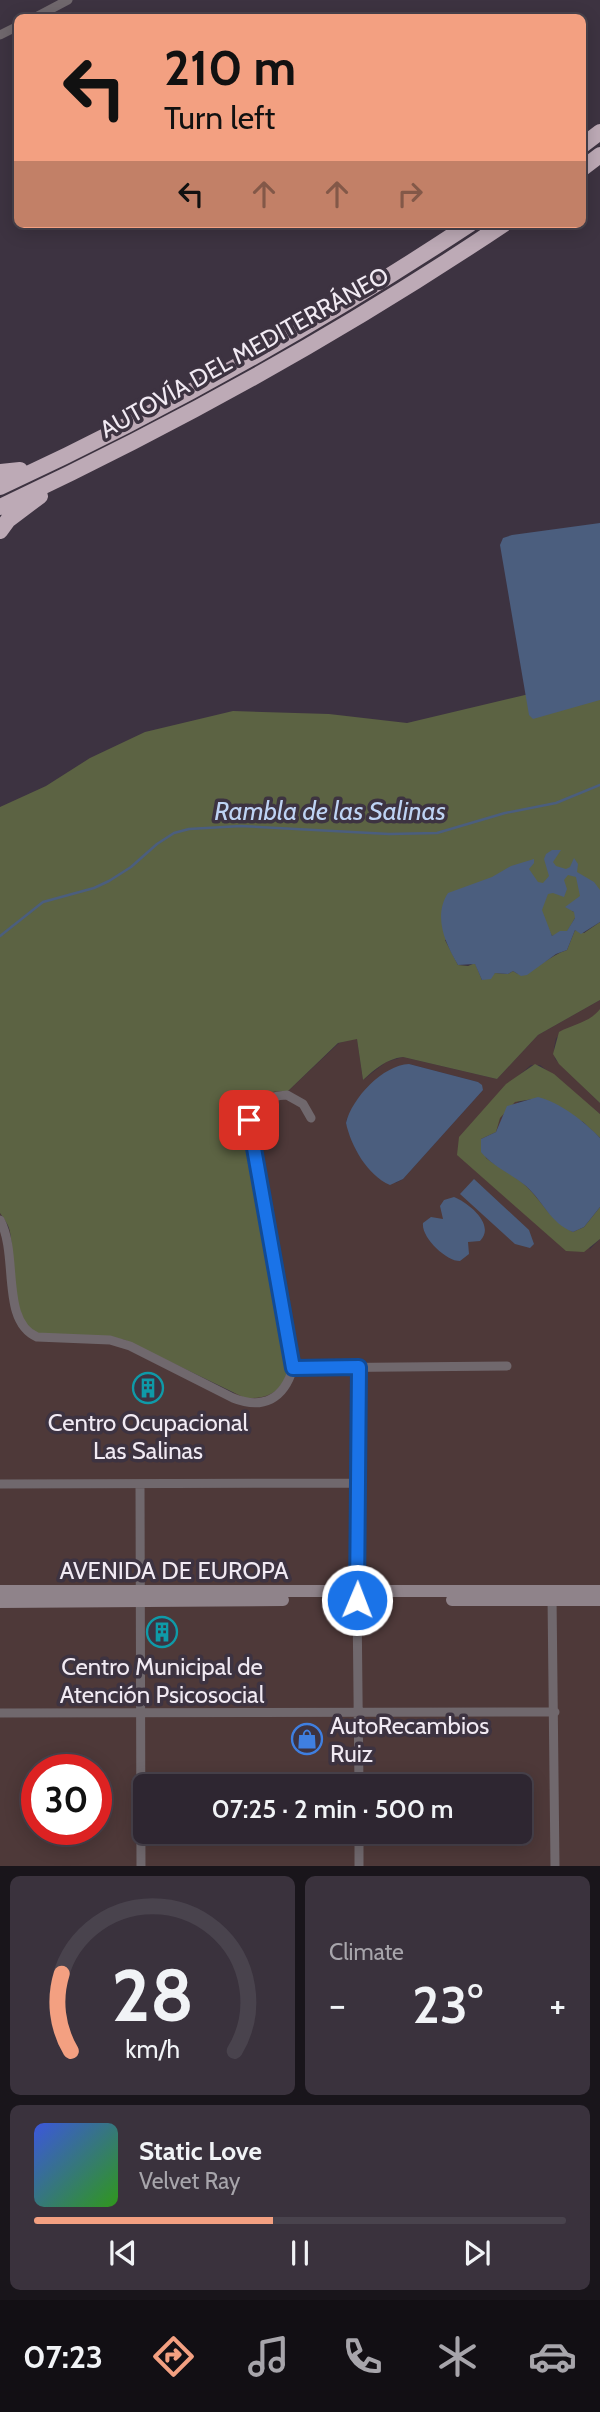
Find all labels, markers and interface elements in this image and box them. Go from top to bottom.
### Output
text: 210 m [164,38,296,97]
icon: left [49,42,140,133]
text: Turn left [164,98,275,137]
icon: left [172,175,210,213]
icon: ahead [245,175,283,213]
icon: ahead [318,175,356,213]
icon: right [391,175,429,213]
street label: AUTOVÍA DEL MEDITERRÁNEO [95,260,393,444]
water label: Rambla de las Salinas [214,795,446,827]
pin [219,1090,279,1150]
icon: arrive [230,1101,268,1139]
building icon: Centro Ocupacional Las Salinas [131,1371,165,1405]
place label: Centro Ocupacional Las Salinas [48,1408,249,1465]
street label: AVENIDA DE EUROPA [59,1556,289,1585]
position arrow [320,1563,394,1637]
building icon: Centro Municipal de Atención Psicosocial [145,1615,179,1649]
place label: Centro Municipal de Atención Psicosocial [60,1652,265,1709]
place label: AutoRecambios Ruiz [330,1711,489,1768]
shop icon: AutoRecambios Ruiz [290,1722,324,1756]
speed limit sign: 30 [21,1754,112,1845]
text: 07:25 · 2 min · 500 m [212,1793,453,1825]
text: Climate [329,1938,404,1966]
text: 28 [111,1952,194,2040]
text: 23° [412,1973,483,2036]
text: − [329,1981,346,2028]
text: + [549,1981,566,2028]
text: km/h [125,2034,180,2064]
text: Static Love [139,2135,262,2167]
text: Velvet Ray [139,2167,240,2195]
icon: previous [104,2234,142,2272]
icon: pause [281,2234,319,2272]
icon: next [458,2234,496,2272]
icon: directions [149,2332,198,2381]
icon: music [244,2332,293,2381]
icon: phone [338,2332,387,2381]
icon: climate [433,2332,482,2381]
icon: car [528,2332,577,2381]
text: 07:23 [23,2337,103,2376]

